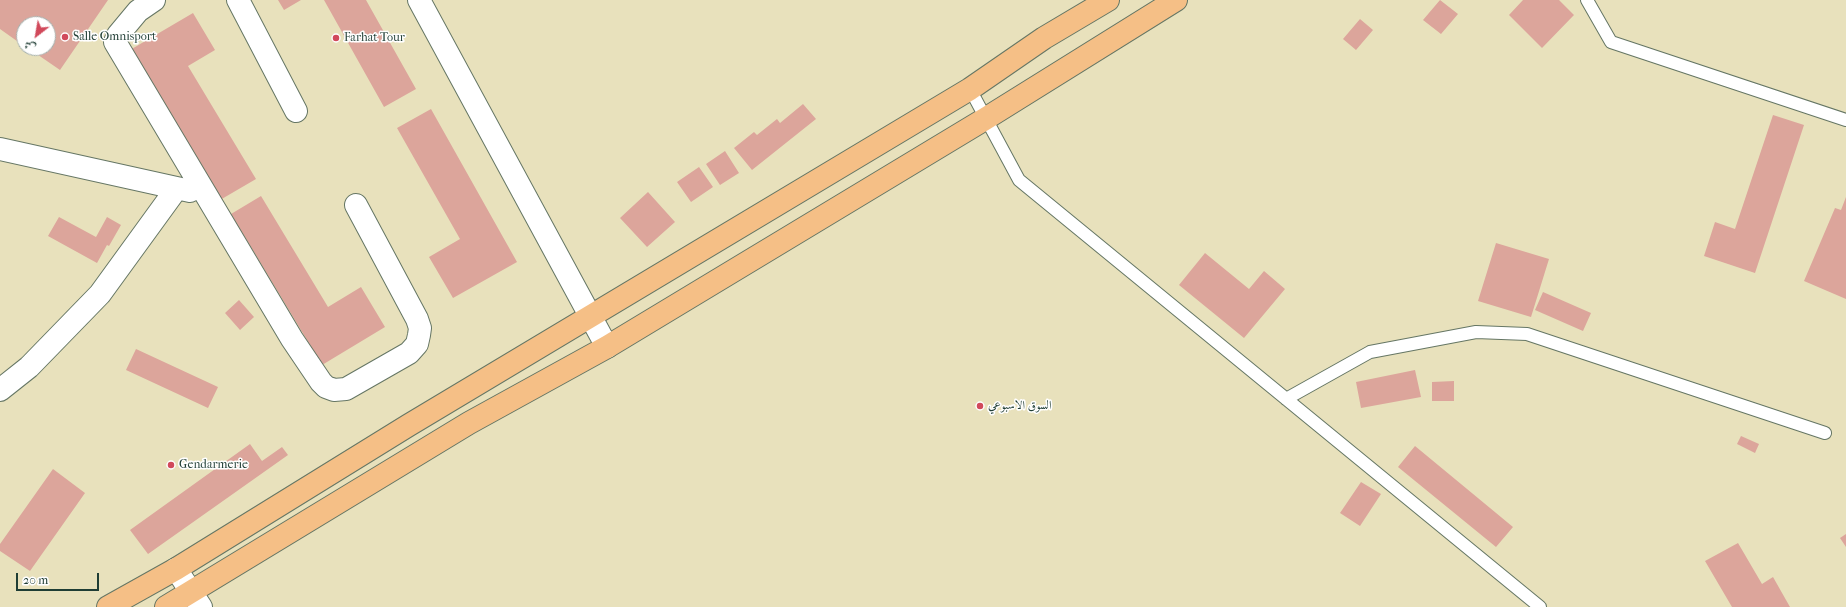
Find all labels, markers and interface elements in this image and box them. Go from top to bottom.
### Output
north arrow [16,16,56,56]
place label: Salle Omnisport [73,30,156,44]
place label: Farhat Tour [344,31,405,45]
marker: Salle Omnisport [60,32,70,42]
marker: Farhat Tour [331,33,341,43]
text: ش [22,37,38,54]
place label: السوق الاسبوعي [988,399,1052,413]
marker: السوق الاسبوعي [975,401,985,411]
place label: Gendarmerie [179,458,248,472]
marker: Gendarmerie [166,460,176,470]
scale bar [18,565,101,591]
text: 20 m [23,573,48,587]

